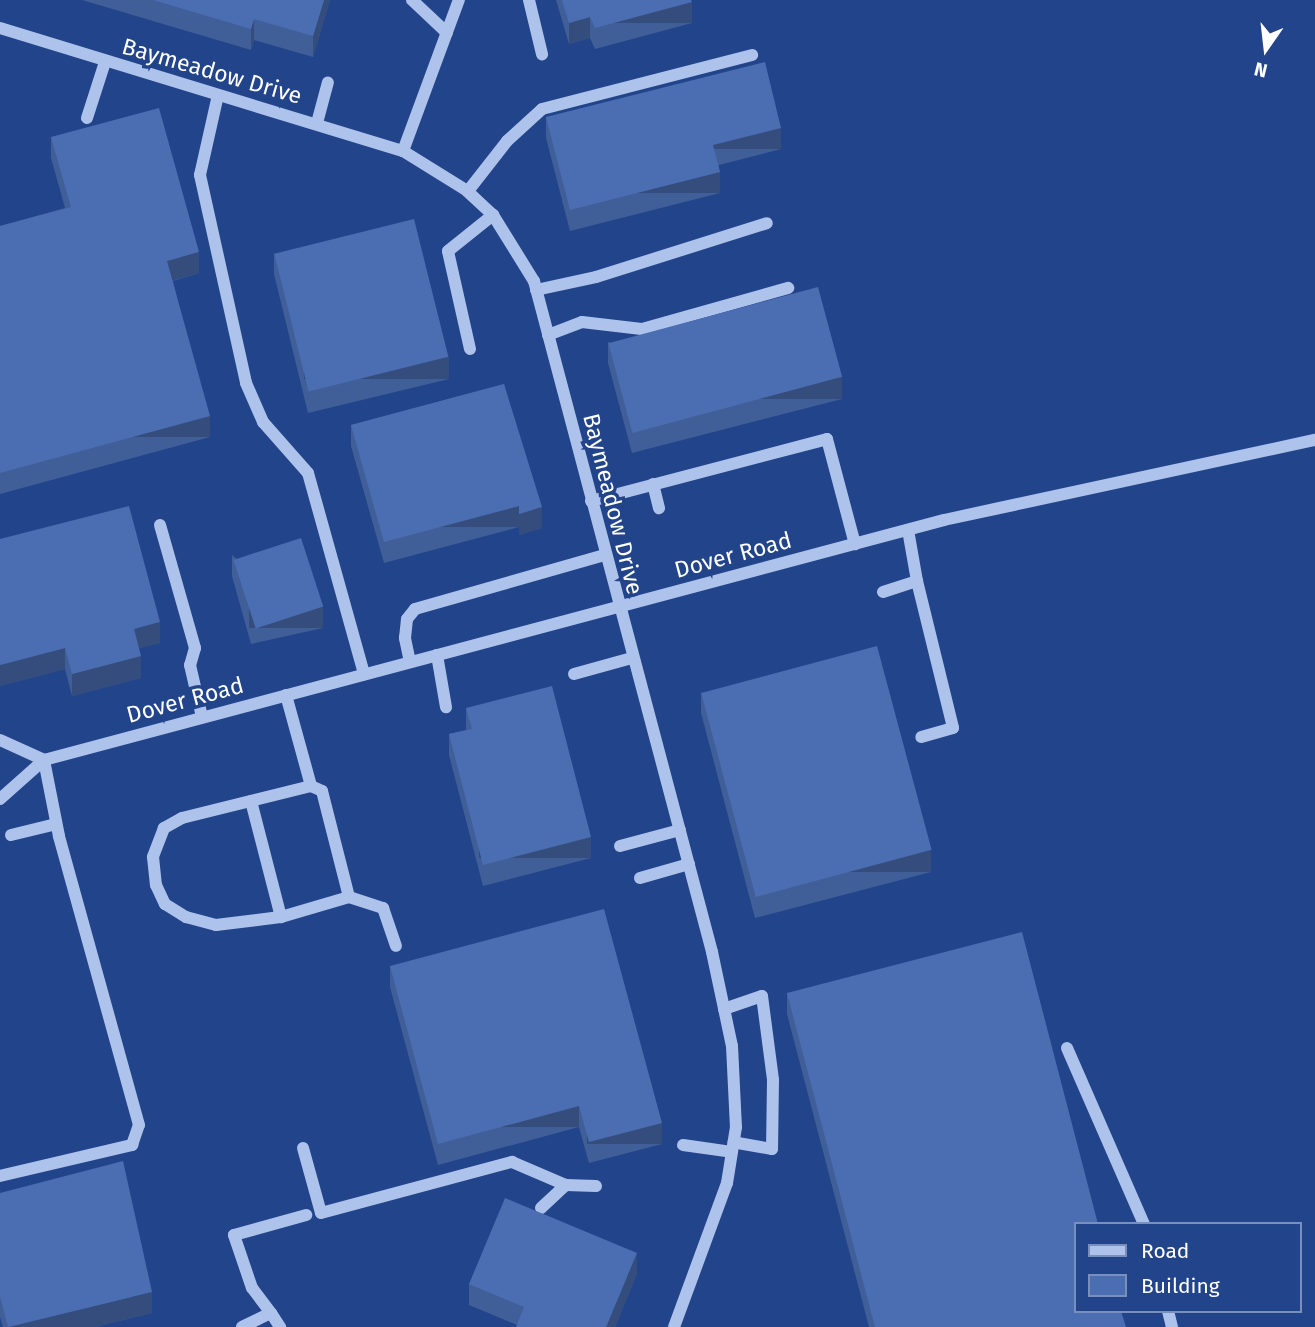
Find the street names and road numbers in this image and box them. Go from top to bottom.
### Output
street label: Baymeadow Drive [119,32,305,110]
street label: Baymeadow Drive [577,411,649,597]
street label: Dover Road [672,526,794,584]
street label: Dover Road [124,671,246,729]

